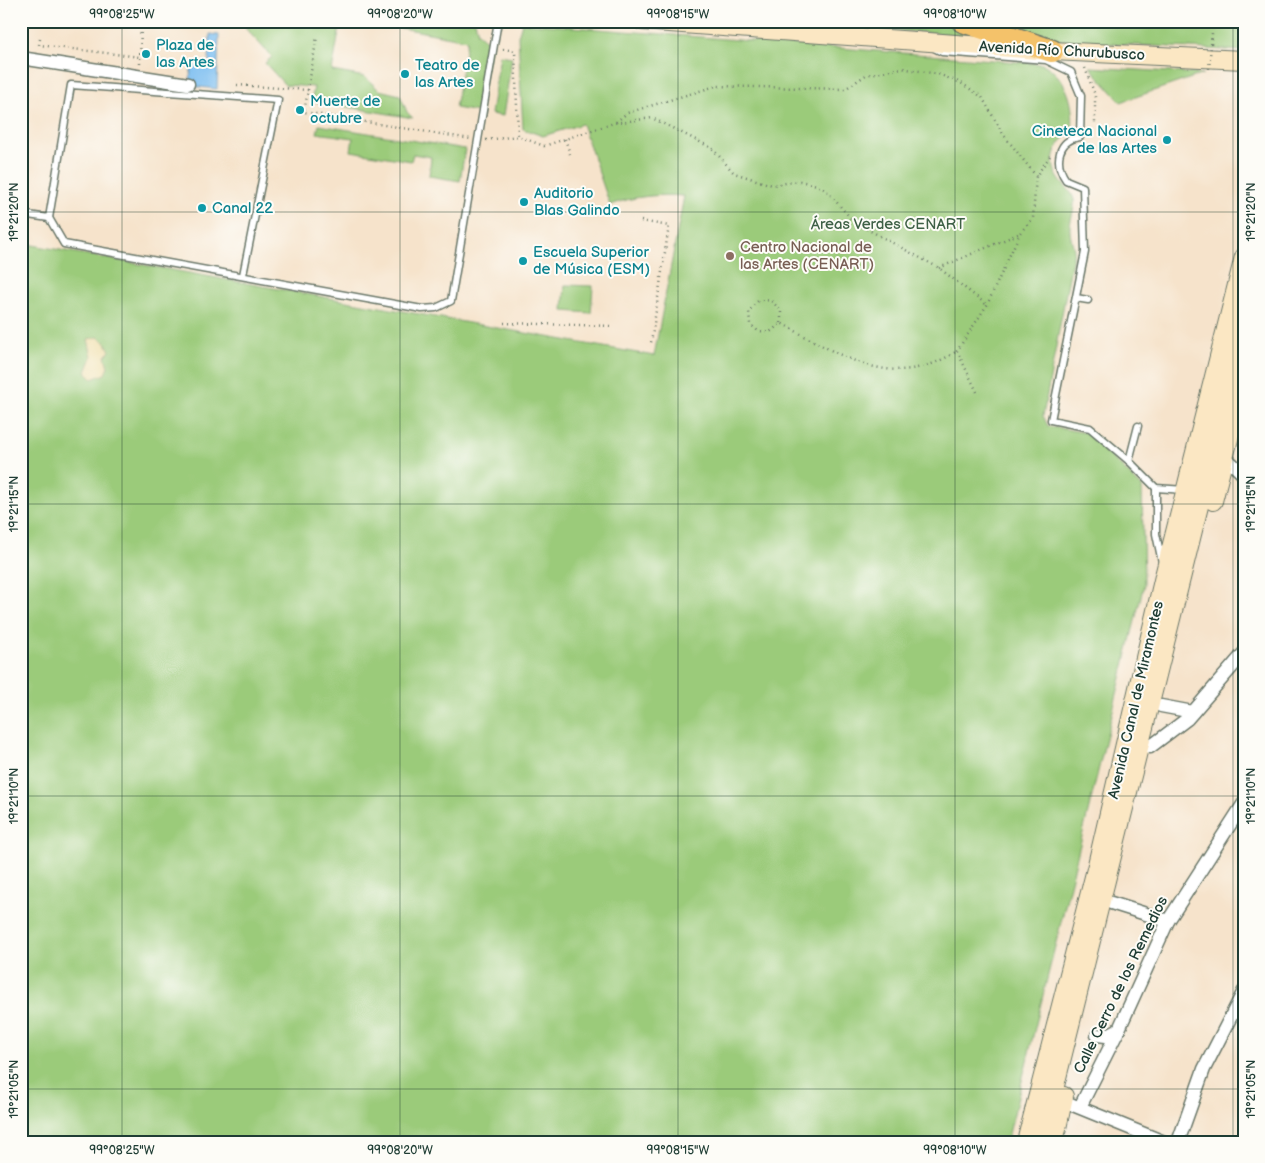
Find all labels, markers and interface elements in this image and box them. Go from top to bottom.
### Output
text: 99°08'25"W [89,7,155,22]
text: 99°08'20"W [367,7,433,22]
text: 99°08'15"W [646,7,710,22]
text: 99°08'10"W [923,7,987,22]
place label: Plaza de las Artes [156,36,215,72]
street label: Avenida Río Churubusco [979,37,1145,65]
marker: Plaza de las Artes [140,48,152,60]
place label: Teatro de las Artes [415,56,480,92]
marker: Teatro de las Artes [399,68,411,80]
place label: Muerte de octubre [310,92,380,128]
marker: Muerte de octubre [294,104,306,116]
place label: Cineteca Nacional de las Artes [1032,122,1158,158]
marker: Cineteca Nacional de las Artes [1161,134,1173,146]
text: 19°21'20"N [7,183,22,241]
text: 19°21'20"N [1244,183,1259,241]
place label: Auditorio Blas Galindo [534,184,620,220]
marker: Auditorio Blas Galindo [518,196,530,208]
place label: Canal 22 [212,199,273,218]
marker: Canal 22 [196,202,208,214]
park label: Áreas Verdes CENART [811,215,965,234]
place label: Centro Nacional de las Artes (CENART) [740,238,874,274]
place label: Escuela Superior de Música (ESM) [533,243,650,279]
marker: Centro Nacional de las Artes (CENART) [724,250,736,262]
marker: Escuela Superior de Música (ESM) [517,255,529,267]
text: 19°21'15"N [7,476,22,532]
text: 19°21'15"N [1244,476,1259,532]
street label: Avenida Canal de Miramontes [1104,599,1168,801]
text: 19°21'10"N [7,768,22,824]
text: 19°21'10"N [1244,768,1259,824]
street label: Calle Cerro de los Remedios [1070,893,1173,1077]
text: 19°21'05"N [7,1060,22,1118]
text: 19°21'05"N [1244,1060,1259,1118]
text: 99°08'25"W [89,1143,155,1158]
text: 99°08'20"W [367,1143,433,1158]
text: 99°08'15"W [646,1143,710,1158]
text: 99°08'10"W [923,1143,987,1158]

